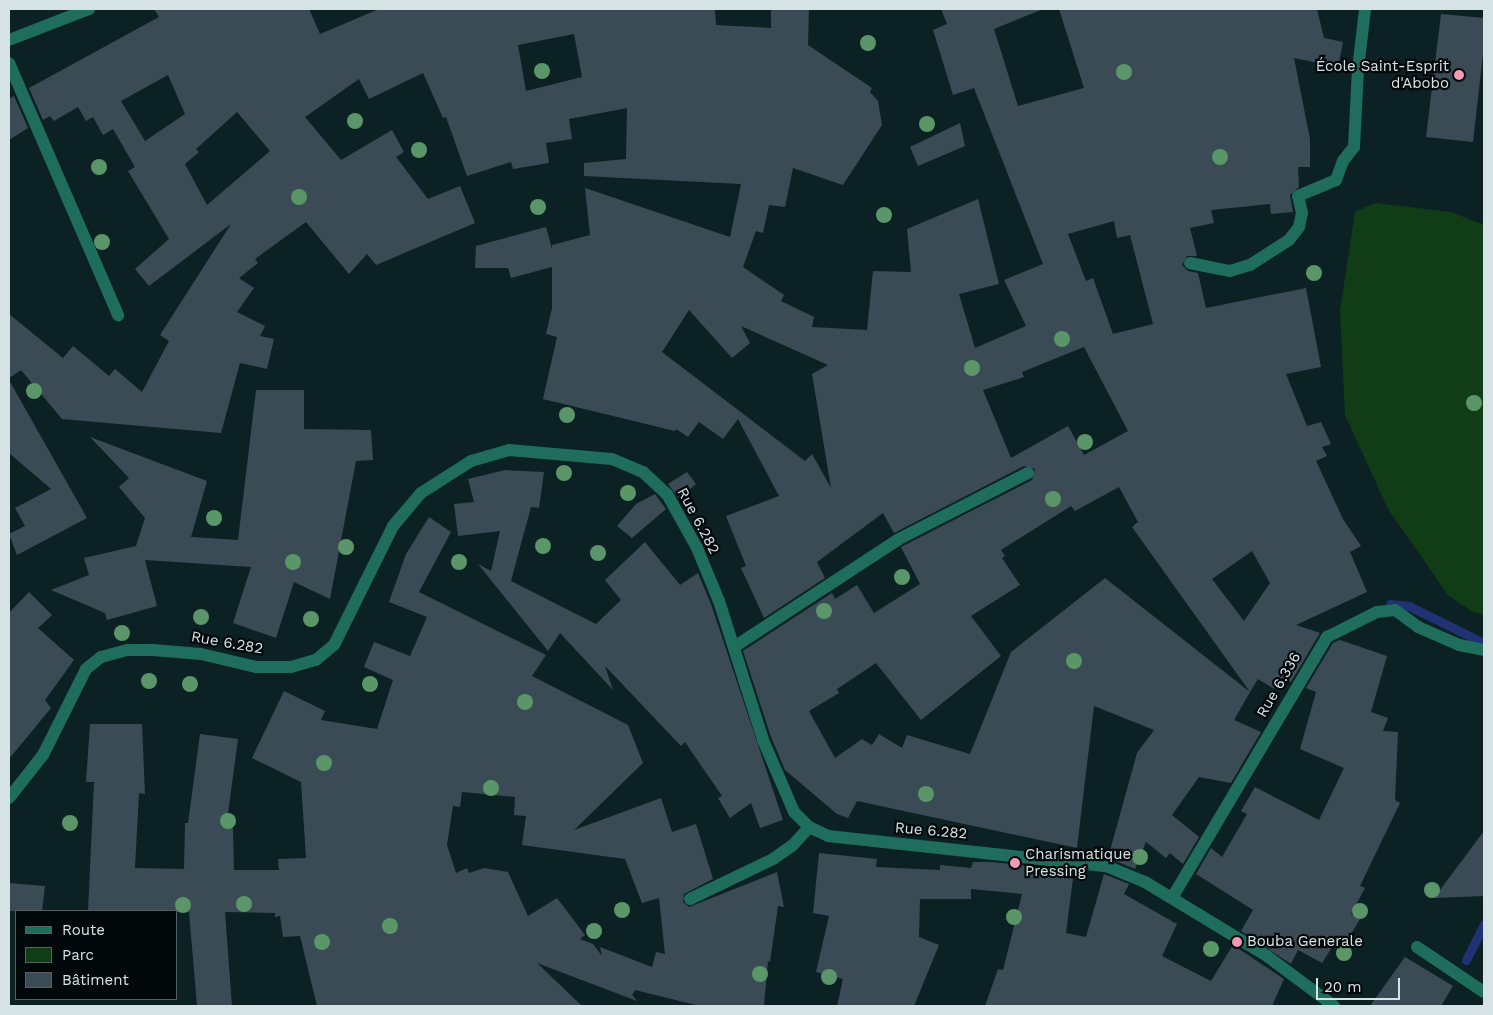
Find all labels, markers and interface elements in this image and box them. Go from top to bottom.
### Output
place label: École Saint-Esprit d'Abobo [1316,57,1449,92]
marker: École Saint-Esprit d'Abobo [1453,69,1465,81]
street label: Rue 6.282 [673,485,723,557]
street label: Rue 6.282 [190,628,264,658]
street label: Rue 6.336 [1253,649,1305,721]
street label: Rue 6.282 [894,819,968,843]
place label: Charismatique Pressing [1025,845,1131,880]
marker: Charismatique Pressing [1009,857,1021,869]
legend [15,910,178,1000]
text: Route [62,921,105,939]
place label: Bouba Generale [1247,933,1363,951]
marker: Bouba Generale [1231,936,1243,948]
text: Parc [62,946,94,964]
scale bar [1318,968,1402,1000]
text: Bâtiment [62,971,129,989]
text: 20 m [1324,978,1362,996]

